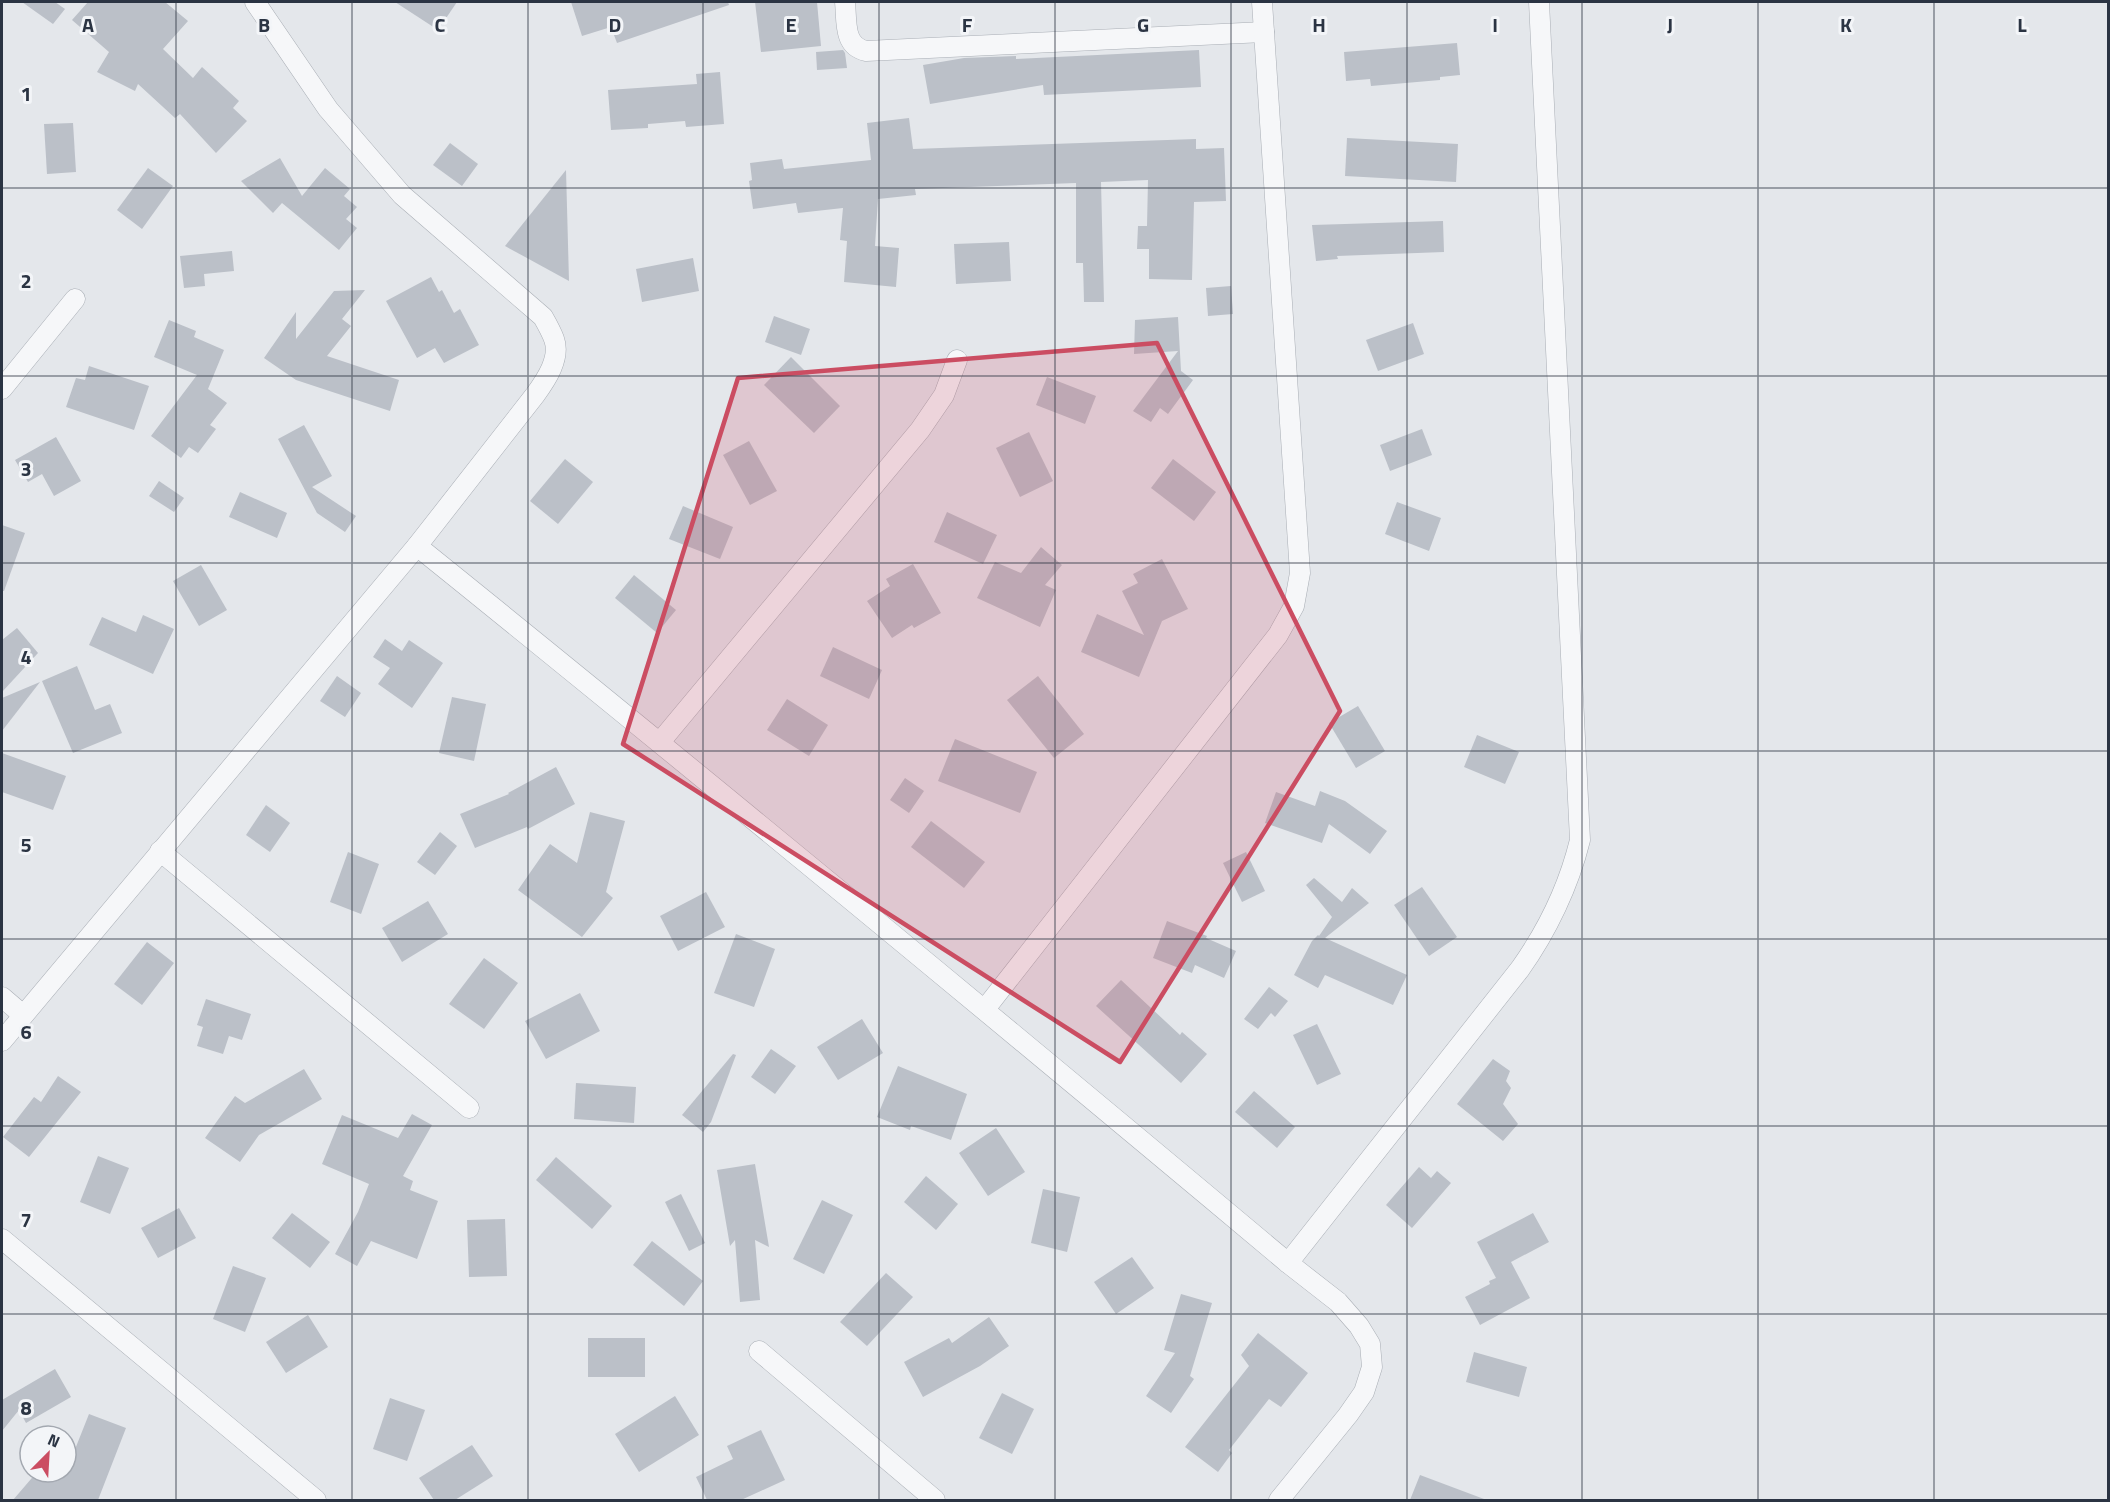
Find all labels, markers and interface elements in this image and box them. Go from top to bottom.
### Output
text: A [82,9,94,40]
text: B [258,9,270,40]
text: C [435,9,446,40]
text: D [609,9,621,40]
text: E [785,9,797,40]
text: F [962,9,973,40]
text: G [1137,9,1149,40]
text: H [1312,9,1326,40]
text: I [1492,9,1498,40]
text: J [1667,9,1673,40]
text: K [1840,9,1852,40]
text: L [2017,9,2027,40]
text: 1 [20,78,32,109]
text: 2 [20,265,32,296]
text: 3 [20,453,32,484]
text: 4 [20,641,32,672]
text: 5 [20,829,32,860]
text: 6 [20,1016,32,1047]
text: 7 [20,1204,32,1235]
text: 8 [20,1392,32,1423]
north arrow [18,1424,78,1484]
text: N [44,1427,64,1454]

